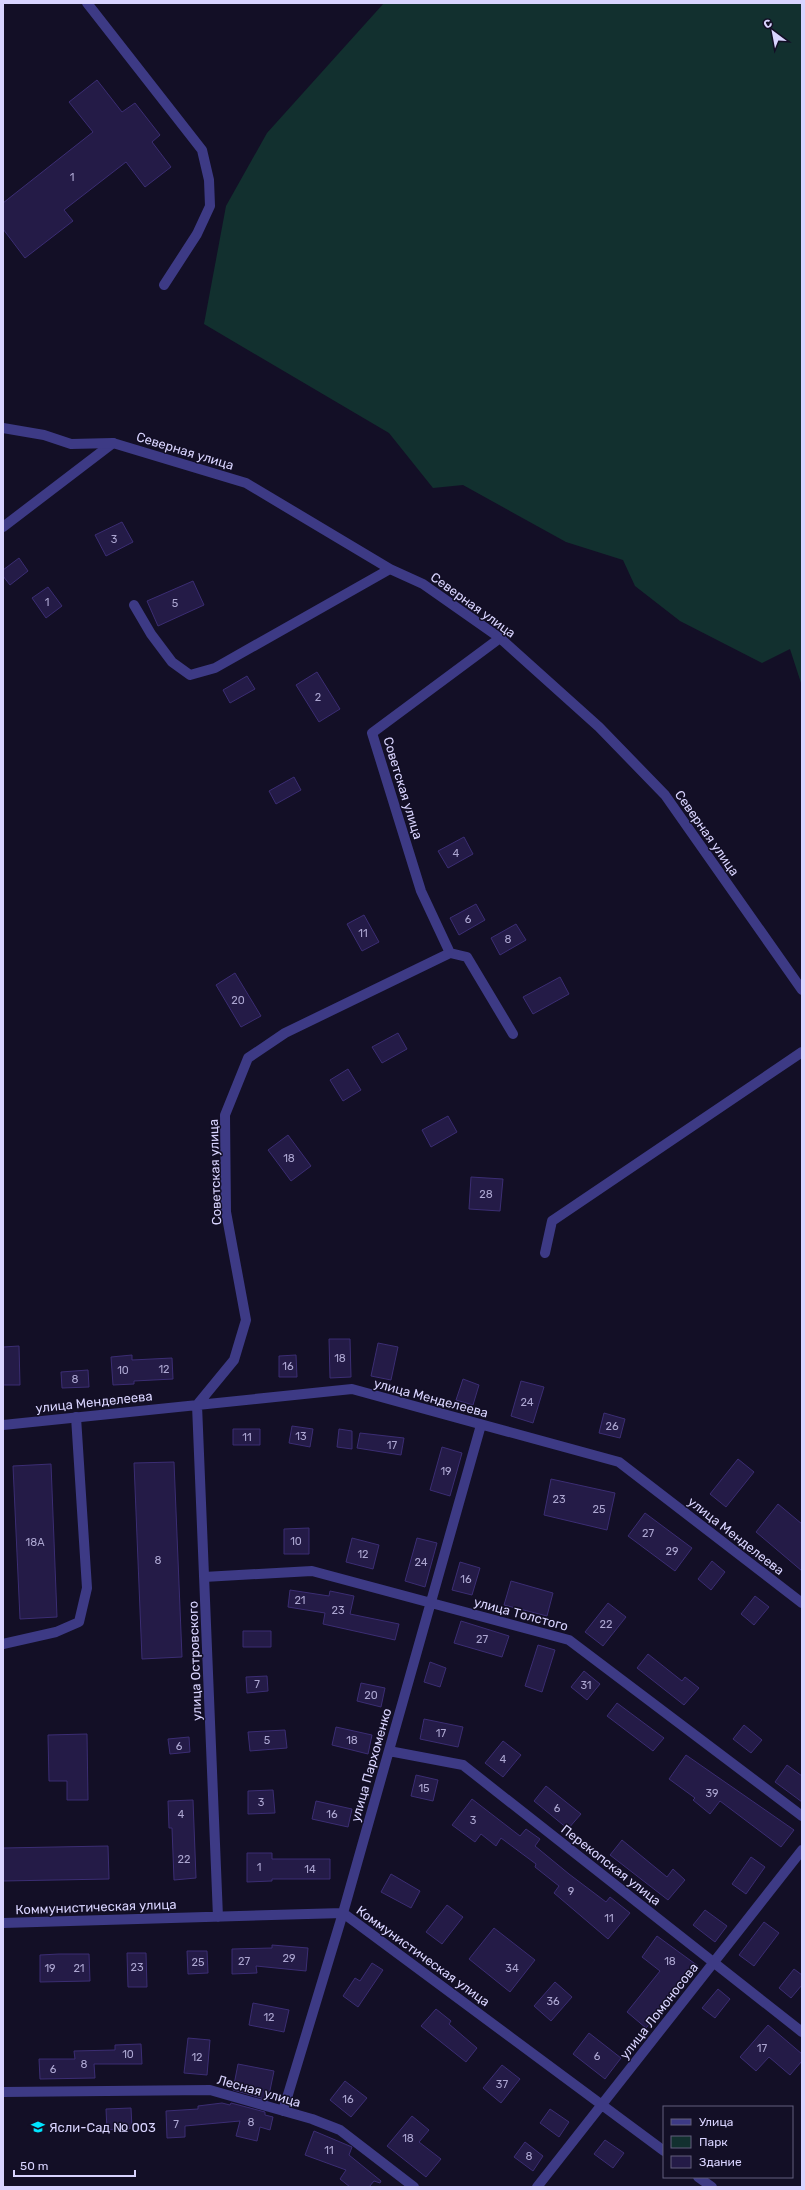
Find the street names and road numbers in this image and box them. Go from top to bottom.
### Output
street label: Северная улица [135,429,235,473]
street label: Северная улица [428,569,518,641]
street label: Советская улица [380,735,426,841]
street label: Северная улица [672,787,742,879]
street label: Советская улица [206,1119,224,1225]
street label: улица Менделеева [372,1376,490,1420]
street label: улица Менделеева [35,1388,153,1416]
street label: улица Менделеева [685,1494,787,1578]
street label: улица Толстого [472,1594,570,1634]
street label: улица Островского [185,1601,205,1721]
street label: улица Пархоменко [348,1706,394,1824]
street label: Перекопская улица [558,1821,664,1909]
street label: Коммунистическая улица [15,1897,177,1917]
street label: Коммунистическая улица [353,1903,493,2009]
street label: улица Ломоносова [617,1960,701,2062]
street label: Лесная улица [215,2072,303,2110]

